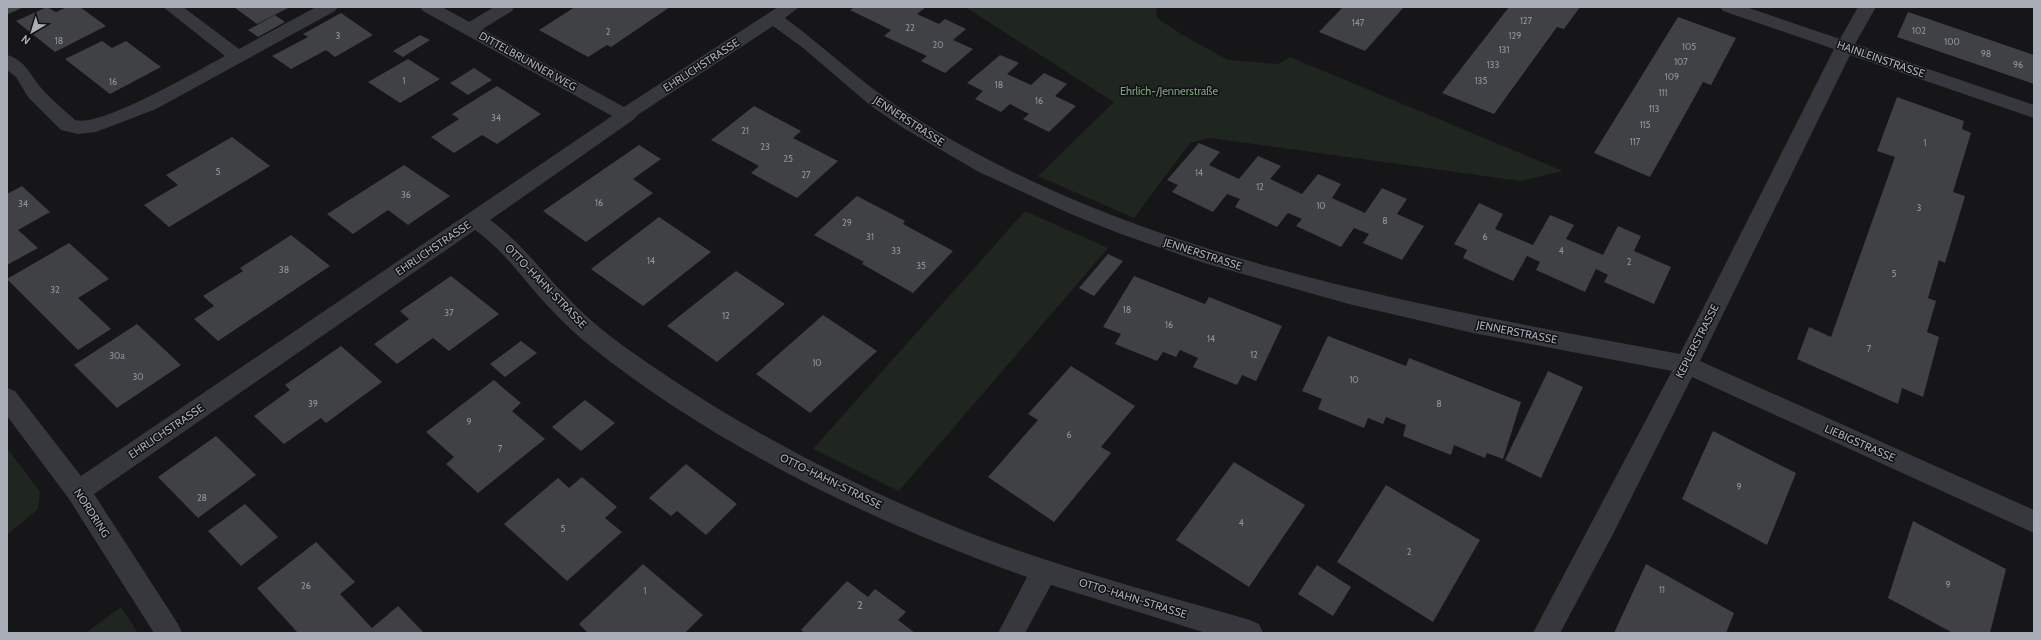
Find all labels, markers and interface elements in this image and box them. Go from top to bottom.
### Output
north arrow [12,12,52,52]
house number: 127 [1520,15,1533,26]
house number: 147 [1352,17,1365,28]
house number: 22 [905,22,915,33]
house number: 102 [1912,25,1926,36]
house number: 2 [606,26,611,37]
street label: DITTELBRUNNER WEG [477,28,579,94]
house number: 3 [336,30,341,41]
house number: 129 [1509,30,1521,41]
text: N [18,32,33,48]
house number: 18 [55,35,63,46]
street label: EHRLICHSTRASSE [660,35,742,95]
house number: 100 [1944,36,1960,47]
street label: HAINLEINSTRASSE [1835,37,1927,81]
house number: 20 [933,39,944,50]
house number: 105 [1682,41,1696,52]
house number: 131 [1499,44,1509,55]
house number: 98 [1981,48,1991,59]
house number: 107 [1674,56,1688,67]
house number: 133 [1487,59,1499,70]
house number: 96 [2013,59,2023,70]
house number: 109 [1665,71,1679,82]
house number: 1 [403,75,406,86]
house number: 135 [1475,75,1487,86]
house number: 16 [109,76,117,87]
house number: 18 [995,79,1003,90]
park label: Ehrlich-/Jennerstraße [1120,84,1218,98]
house number: 111 [1659,87,1667,98]
street label: JENNERSTRASSE [870,92,947,149]
house number: 16 [1035,95,1043,106]
house number: 113 [1649,103,1659,114]
house number: 34 [491,112,501,123]
house number: 115 [1640,119,1650,130]
house number: 21 [741,125,749,136]
house number: 117 [1630,136,1641,147]
house number: 1 [1924,137,1927,148]
house number: 23 [760,141,770,152]
house number: 25 [783,153,793,164]
house number: 5 [216,166,221,177]
house number: 14 [1195,167,1203,178]
house number: 27 [801,169,811,180]
house number: 12 [1256,181,1264,192]
house number: 36 [401,189,411,200]
house number: 16 [595,197,603,208]
house number: 34 [18,198,28,209]
house number: 10 [1316,200,1326,211]
house number: 3 [1917,202,1922,213]
house number: 8 [1382,215,1388,226]
house number: 29 [842,217,852,228]
street label: EHRLICHSTRASSE [393,218,473,278]
house number: 31 [866,231,874,242]
house number: 6 [1482,231,1488,242]
street label: JENNERSTRASSE [1161,234,1244,273]
street label: OTTO-HAHN-STRASSE [502,241,590,331]
house number: 33 [891,245,901,256]
house number: 4 [1558,245,1564,256]
house number: 14 [647,255,655,266]
house number: 2 [1627,256,1632,267]
house number: 35 [916,260,926,271]
house number: 38 [279,264,289,275]
house number: 5 [1892,268,1897,279]
house number: 32 [50,284,60,295]
street label: KEPLERSTRASSE [1672,302,1722,380]
house number: 18 [1123,304,1131,315]
house number: 37 [444,307,454,318]
house number: 12 [722,310,730,321]
street label: JENNERSTRASSE [1475,317,1558,347]
house number: 16 [1165,319,1173,330]
house number: 14 [1207,333,1215,344]
house number: 7 [1867,343,1872,354]
house number: 12 [1250,349,1258,360]
house number: 30a [109,350,125,361]
house number: 10 [812,357,822,368]
house number: 30 [132,371,144,382]
house number: 10 [1349,374,1359,385]
house number: 39 [308,398,318,409]
house number: 8 [1436,398,1442,409]
street label: EHRLICHSTRASSE [126,401,206,461]
house number: 9 [466,416,472,427]
street label: LIEBIGSTRASSE [1823,421,1897,465]
house number: 6 [1066,429,1072,440]
house number: 7 [498,443,503,454]
street label: OTTO-HAHN-STRASSE [778,450,884,512]
house number: 9 [1736,481,1742,492]
street label: NORDRING [71,486,113,540]
house number: 28 [197,492,207,503]
house number: 4 [1238,517,1244,528]
house number: 5 [561,523,566,534]
house number: 2 [1407,546,1412,557]
street label: OTTO-HAHN-STRASSE [1077,575,1189,621]
house number: 9 [1945,579,1951,590]
house number: 26 [301,580,311,591]
house number: 11 [1659,584,1665,595]
house number: 1 [644,585,647,596]
house number: 2 [857,598,863,612]

